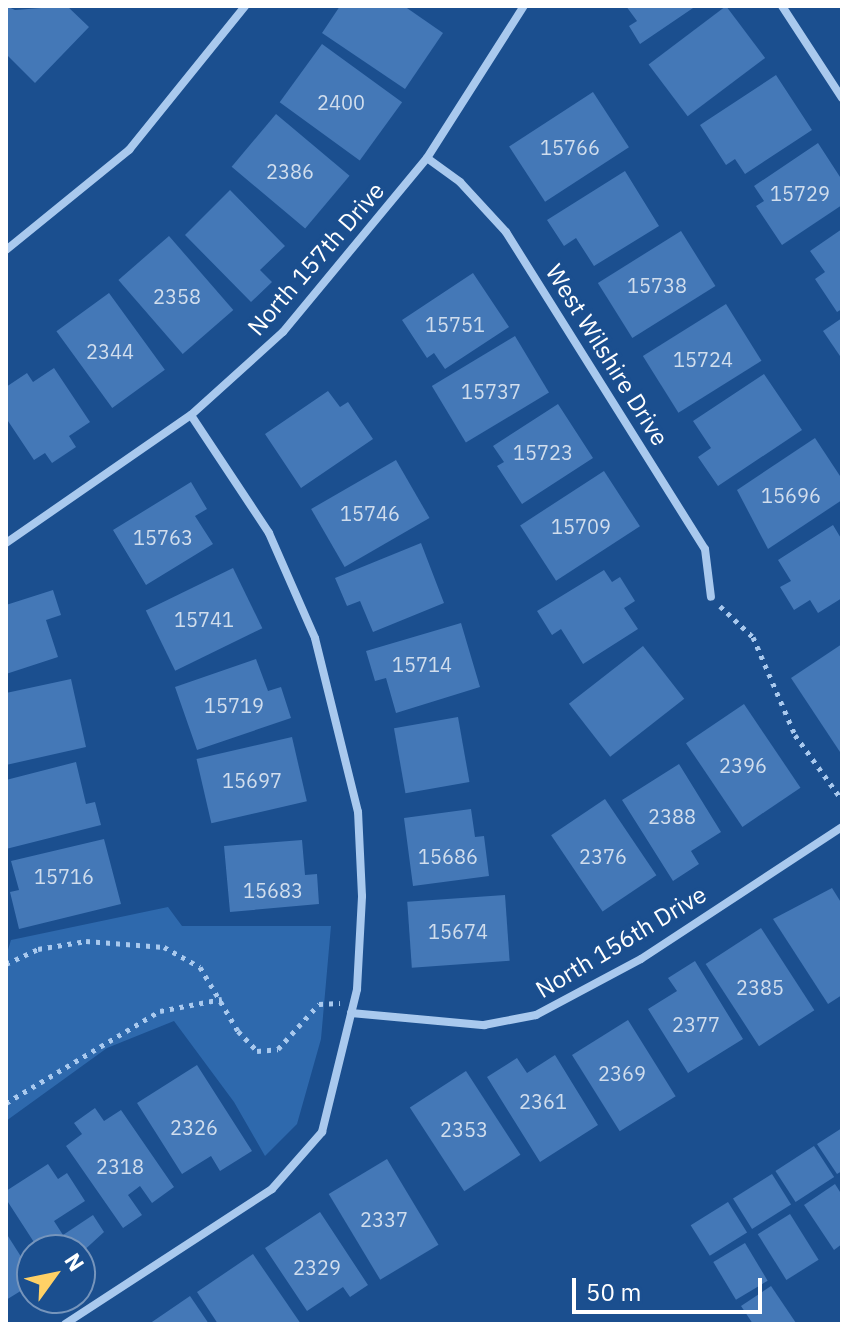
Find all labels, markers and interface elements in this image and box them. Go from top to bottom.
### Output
house number: 2400 [317,90,365,114]
house number: 15766 [540,135,600,159]
house number: 2386 [266,159,314,183]
street label: North 157th Drive [242,176,390,342]
house number: 15729 [770,181,830,205]
street label: West Wilshire Drive [540,259,674,451]
house number: 15738 [627,273,687,297]
house number: 2358 [153,284,201,308]
house number: 15751 [425,312,485,336]
house number: 2344 [86,339,134,363]
house number: 15724 [673,347,733,371]
house number: 15737 [461,379,521,403]
house number: 15723 [513,440,573,464]
house number: 15696 [761,483,821,507]
house number: 15746 [340,501,400,525]
house number: 15709 [551,514,611,538]
house number: 15763 [133,525,193,549]
house number: 15741 [174,607,234,631]
house number: 15714 [392,652,452,676]
house number: 15719 [204,693,264,717]
house number: 2396 [719,753,767,777]
house number: 15697 [222,768,282,792]
house number: 2388 [648,804,696,828]
house number: 15686 [418,844,478,868]
house number: 2376 [579,844,627,868]
house number: 15716 [34,864,94,888]
house number: 15683 [243,878,303,902]
street label: North 156th Drive [531,880,711,1004]
house number: 15674 [428,919,488,943]
house number: 2385 [736,975,784,999]
house number: 2377 [672,1012,720,1036]
house number: 2369 [598,1061,646,1085]
house number: 2361 [519,1089,567,1113]
house number: 2326 [170,1115,218,1139]
house number: 2353 [440,1117,488,1141]
house number: 2318 [96,1154,144,1178]
house number: 2337 [360,1207,408,1231]
north arrow [16,1234,96,1314]
text: N [58,1247,91,1276]
house number: 2329 [293,1255,341,1279]
scale bar [576,1262,766,1312]
text: 50 m [586,1276,641,1308]

